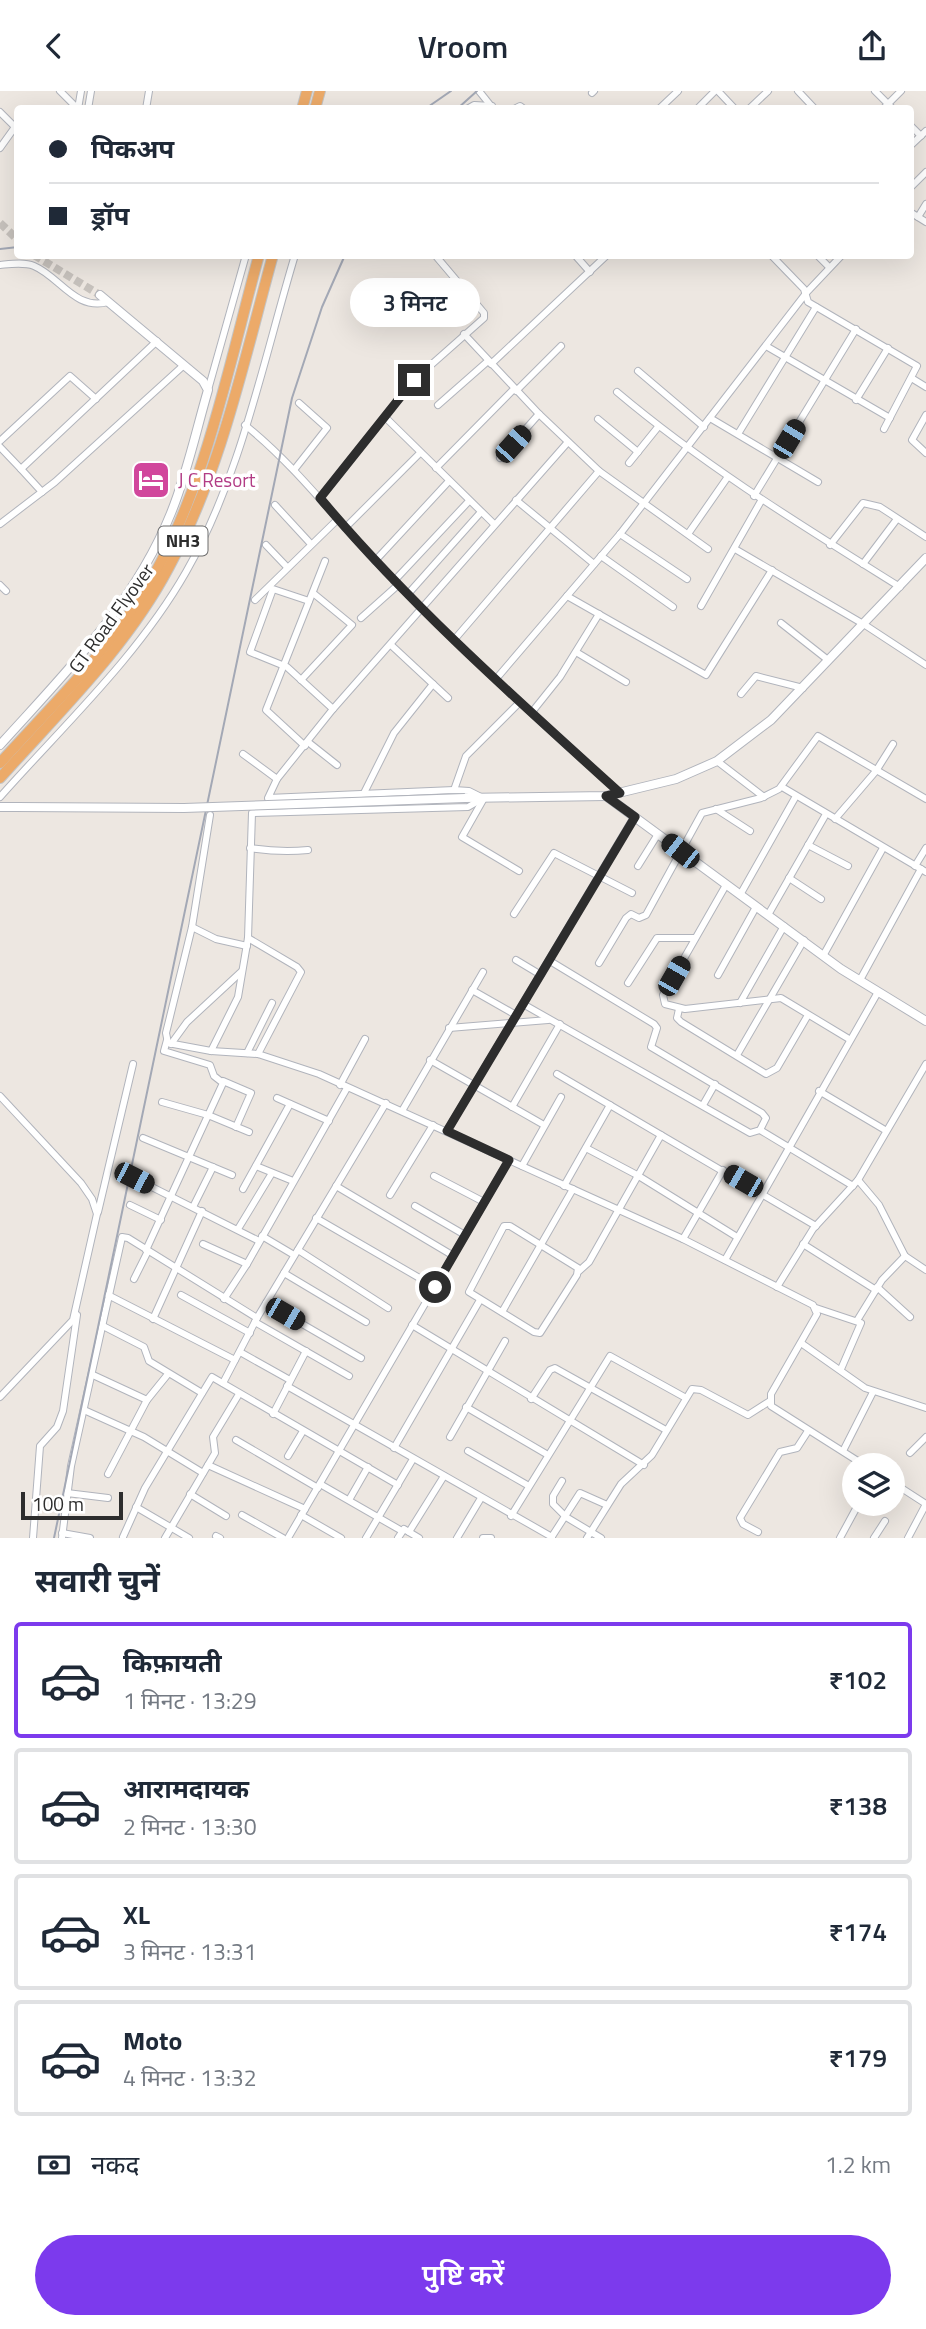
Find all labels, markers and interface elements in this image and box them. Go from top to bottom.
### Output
text: Vroom [418,22,508,70]
icon: back [35,27,73,65]
icon: share [853,27,891,65]
text: पिकअप [91,129,174,168]
text: ड्रॉप [91,196,129,235]
callout: 3 मिनट [349,279,479,327]
text: 3 मिनट [383,285,447,320]
route end [398,364,430,396]
car [770,416,809,462]
car [492,421,535,467]
hotel icon: J C Resort [130,459,172,501]
place label: J C Resort [178,465,256,494]
road number: NH3 [158,527,208,555]
street label: GT Road Flyover [61,556,161,679]
car [657,830,704,872]
car [655,953,694,999]
car [111,1159,158,1197]
car [720,1161,767,1201]
route start [419,1271,451,1303]
car [262,1294,309,1334]
map controls [842,1453,905,1516]
button: layers [842,1453,905,1516]
scale bar [21,1489,122,1521]
text: 100 m [32,1489,84,1518]
text: सवारी चुनें [35,1556,160,1604]
text: किफ़ायती [123,1643,222,1682]
icon: car [39,1649,102,1712]
text: ₹102 [829,1660,887,1699]
text: 1 मिनट · 13:29 [123,1683,257,1718]
text: आरामदायक [123,1769,249,1808]
icon: car [39,1775,102,1838]
text: ₹138 [829,1786,887,1825]
text: 2 मिनट · 13:30 [123,1809,257,1844]
text: XL [123,1895,150,1934]
icon: car [39,1901,102,1964]
text: ₹174 [829,1912,887,1951]
text: 3 मिनट · 13:31 [123,1934,257,1969]
text: Moto [123,2021,182,2060]
icon: car [39,2027,102,2090]
text: ₹179 [829,2038,887,2077]
text: 4 मिनट · 13:32 [123,2060,257,2095]
text: नकद [91,2145,139,2184]
icon: cash [35,2146,73,2184]
text: 1.2 km [825,2147,891,2182]
button: पुष्टि करें [35,2235,891,2315]

